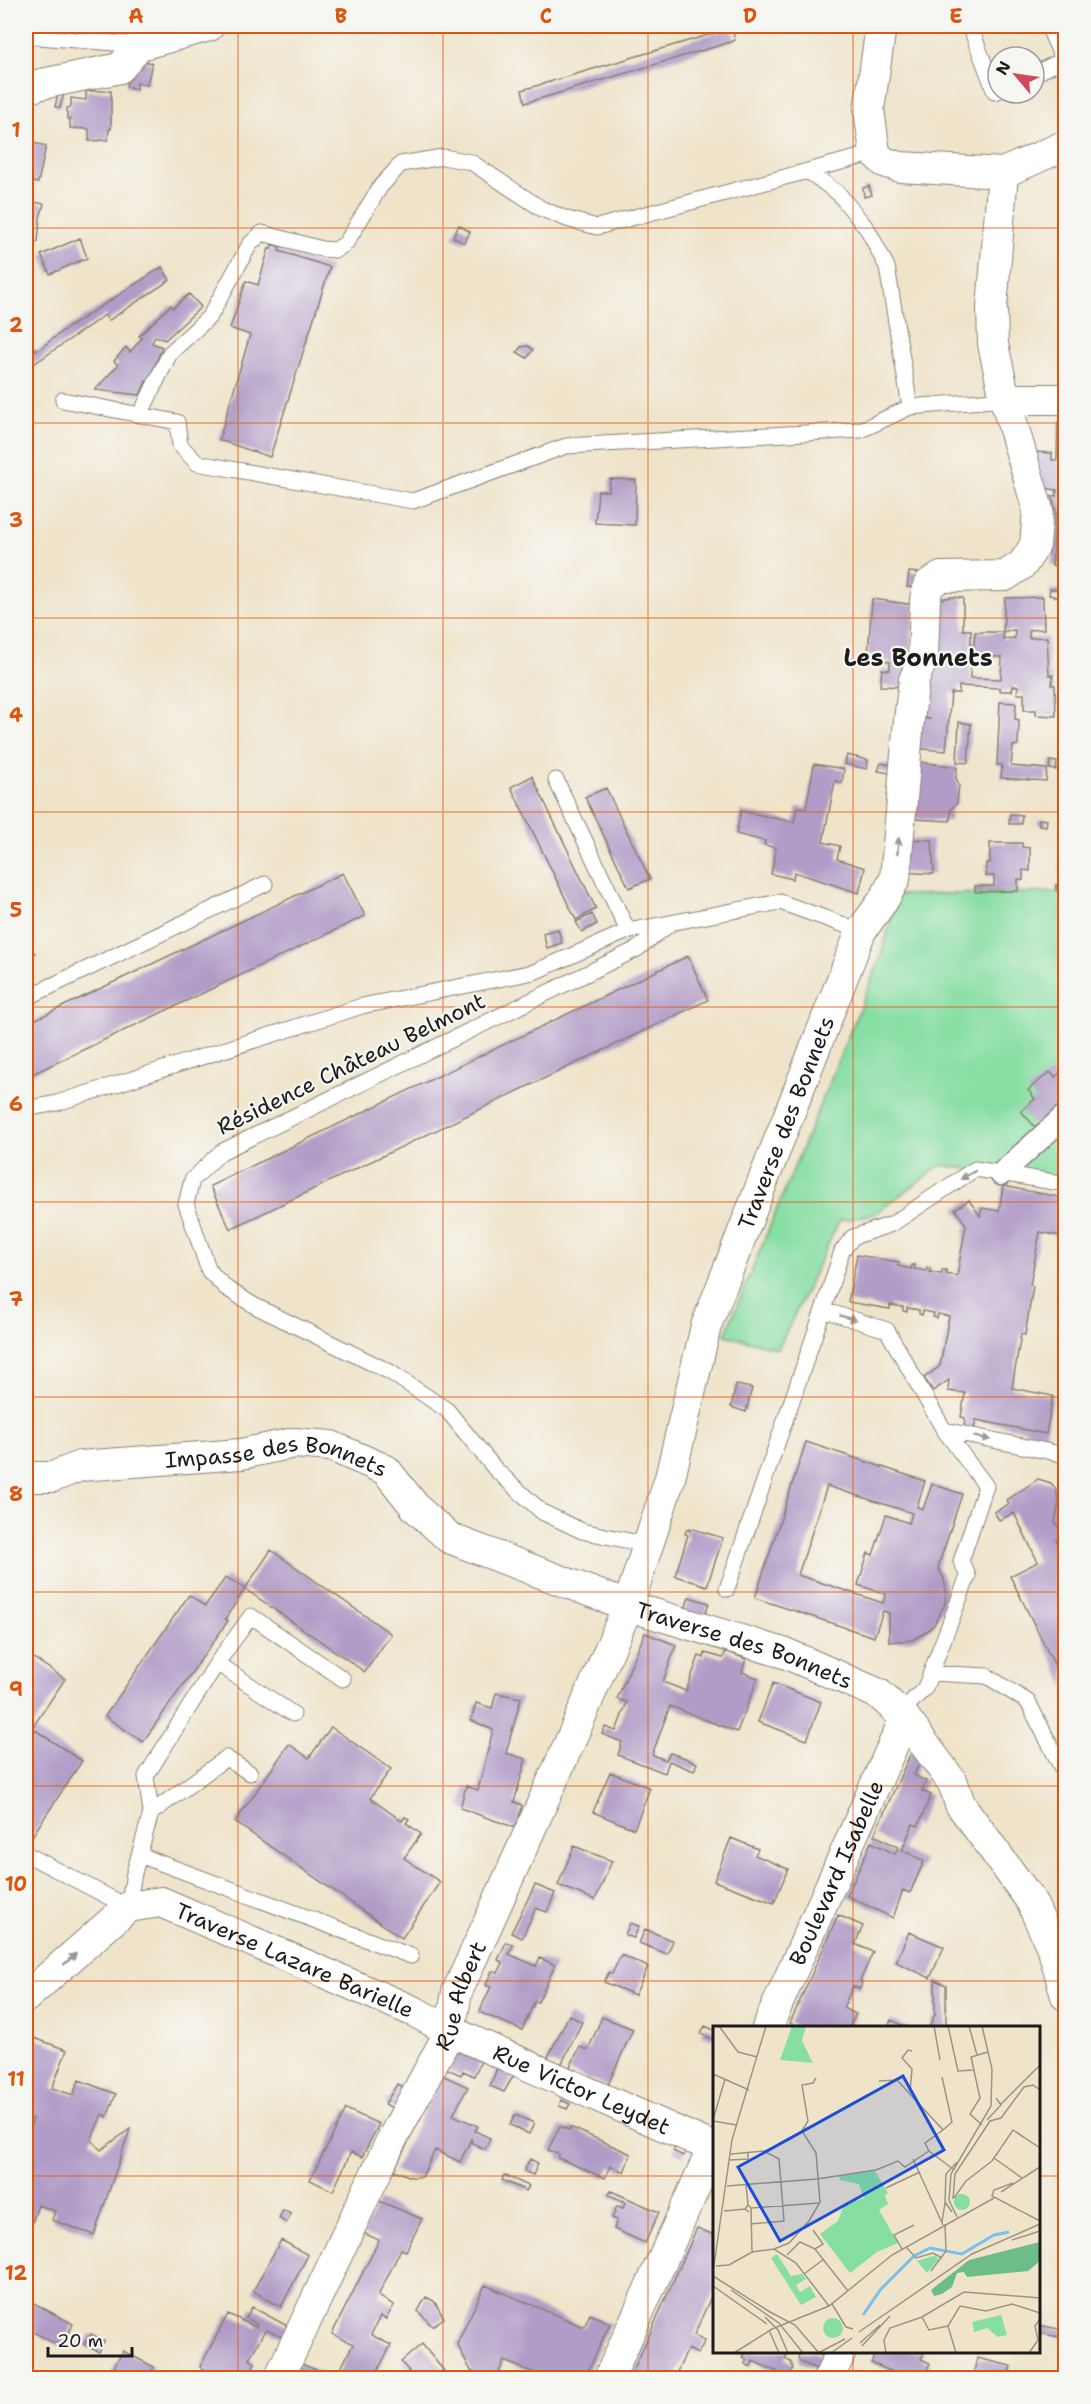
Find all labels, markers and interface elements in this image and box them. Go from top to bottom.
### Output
text: A [128,3,144,29]
text: B [335,3,347,29]
text: C [540,3,552,29]
text: D [743,3,757,29]
text: E [949,3,963,29]
north arrow [986,45,1046,105]
text: N [991,57,1016,79]
text: 1 [11,117,21,143]
text: 2 [9,312,23,338]
text: 3 [9,507,23,533]
district label: Les Bonnets [843,642,993,674]
text: 4 [9,702,23,728]
one-way arrow [893,836,903,855]
text: 5 [10,897,22,923]
street label: Résidence Château Belmont [212,986,490,1142]
street label: Traverse des Bonnets [731,1012,841,1234]
text: 6 [9,1091,23,1117]
one-way arrow [959,1170,976,1180]
text: 7 [9,1286,23,1312]
one-way arrow [839,1314,857,1323]
street label: Impasse des Bonnets [164,1428,392,1483]
one-way arrow [972,1434,991,1443]
text: 8 [9,1481,23,1507]
street label: Traverse des Bonnets [633,1595,857,1695]
text: 9 [9,1676,23,1702]
street label: Boulevard Isabelle [782,1776,890,1970]
text: 10 [5,1871,27,1897]
street label: Traverse Lazare Barielle [171,1896,418,2024]
street label: Rue Albert [428,1936,493,2056]
one-way arrow [62,1953,77,1966]
inset map [713,2026,1040,2353]
street label: Rue Victor Leydet [489,2038,675,2141]
text: 11 [7,2066,25,2092]
text: 12 [5,2260,27,2286]
scale bar [48,2320,132,2358]
text: 20 m [57,2329,103,2353]

